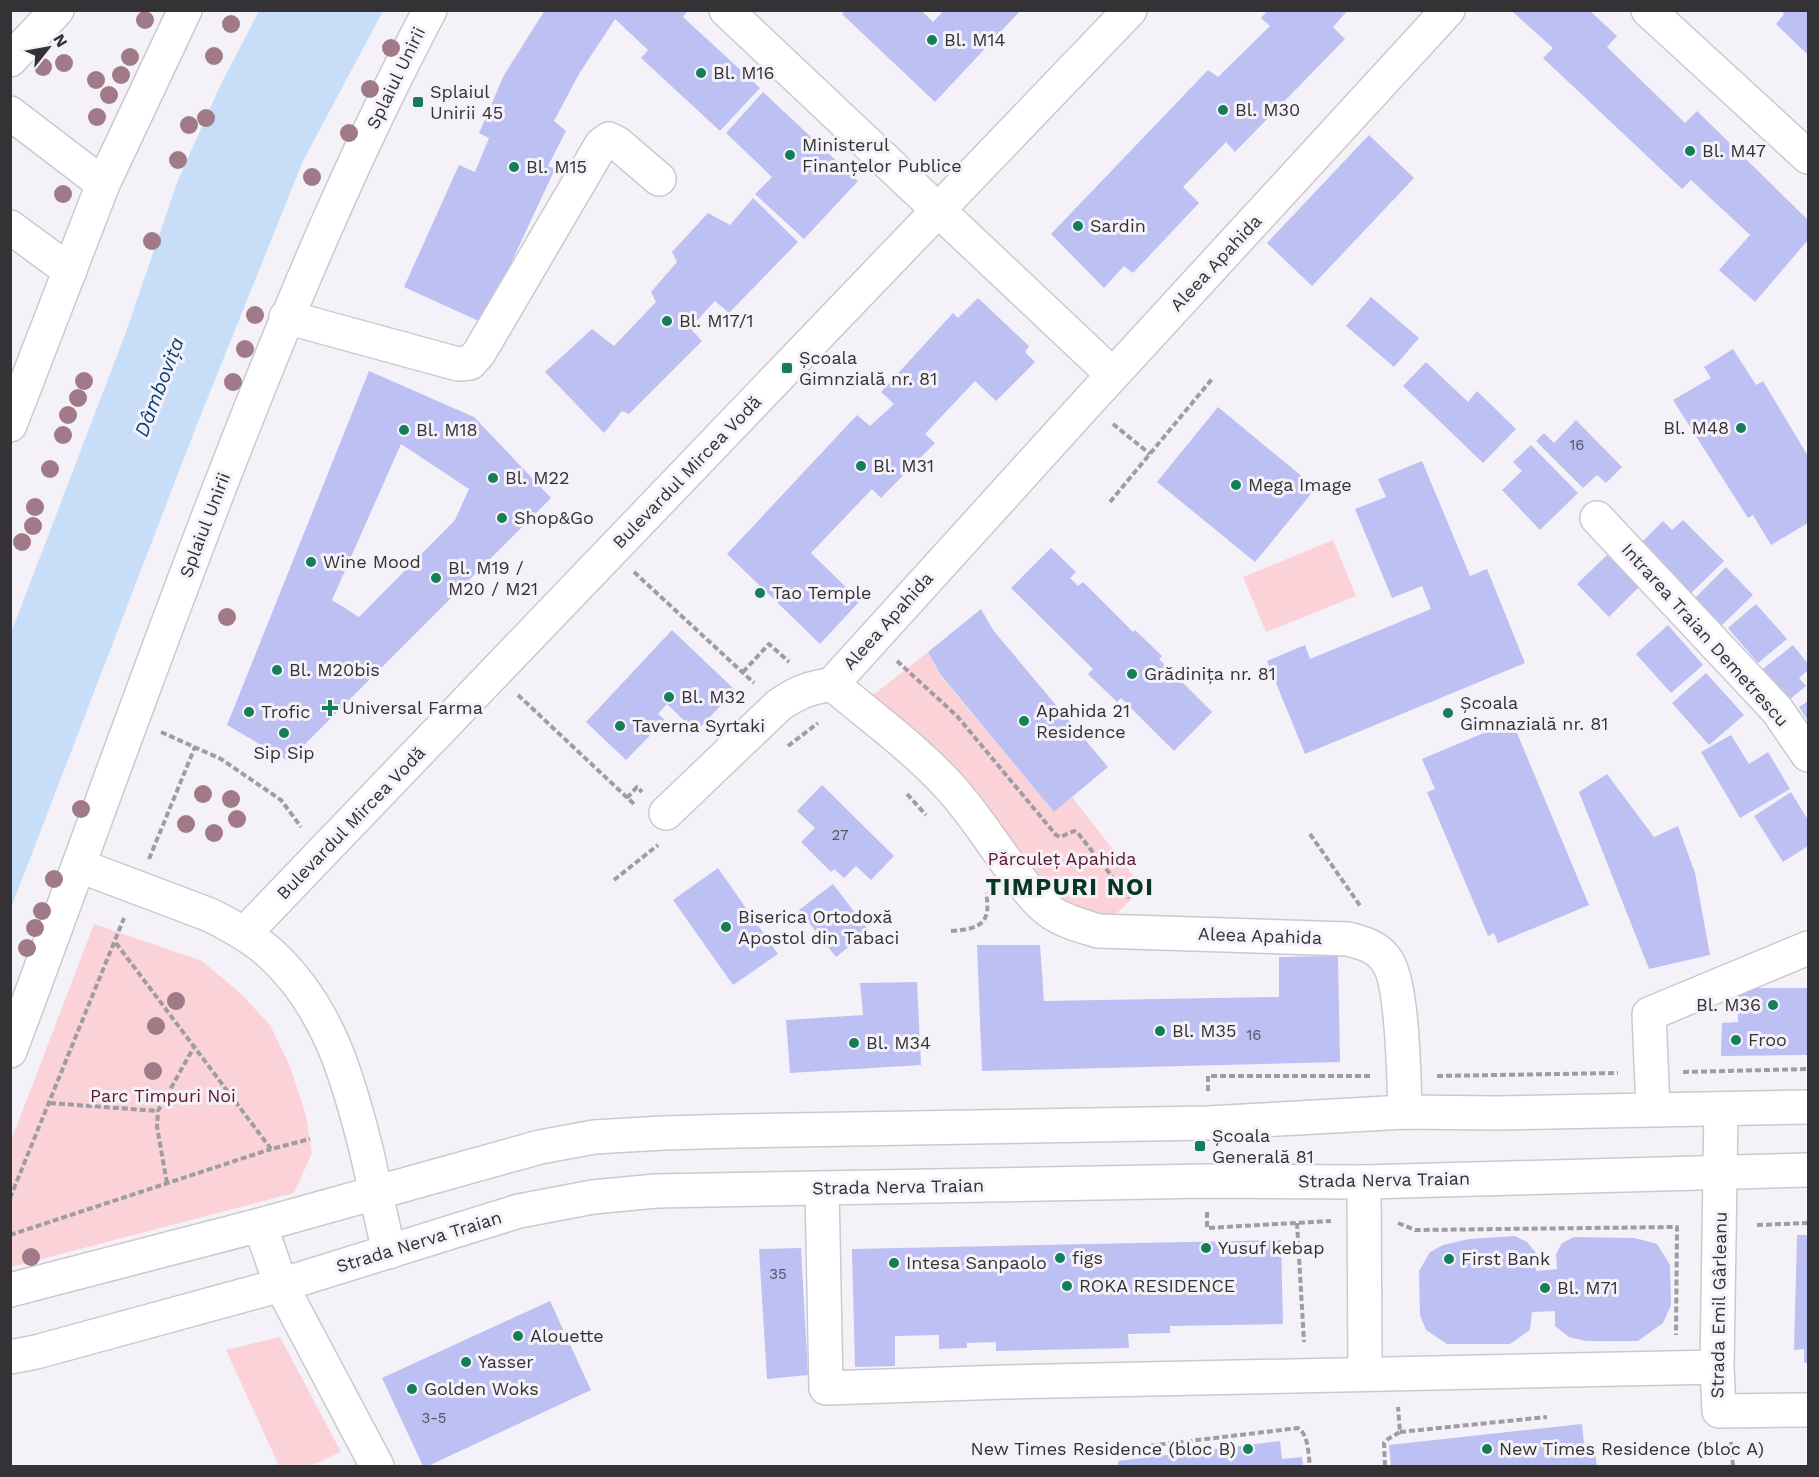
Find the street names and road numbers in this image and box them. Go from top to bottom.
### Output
street label: Splaiul Unirii [362,23,429,132]
street label: Aleea Apahida [1166,210,1266,315]
street label: Bulevardul Mircea Vodă [608,391,765,552]
street label: Splaiul Unirii [175,469,234,580]
street label: Intrarea Traian Demetrescu [1617,539,1793,731]
street label: Aleea Apahida [838,568,937,674]
street label: Bulevardul Mircea Vodă [272,742,429,903]
street label: Aleea Apahida [1198,923,1322,948]
street label: Strada Nerva Traian [1298,1168,1470,1191]
street label: Strada Nerva Traian [812,1175,984,1198]
street label: Strada Nerva Traian [334,1206,504,1277]
street label: Strada Emil Gârleanu [1706,1211,1731,1399]

